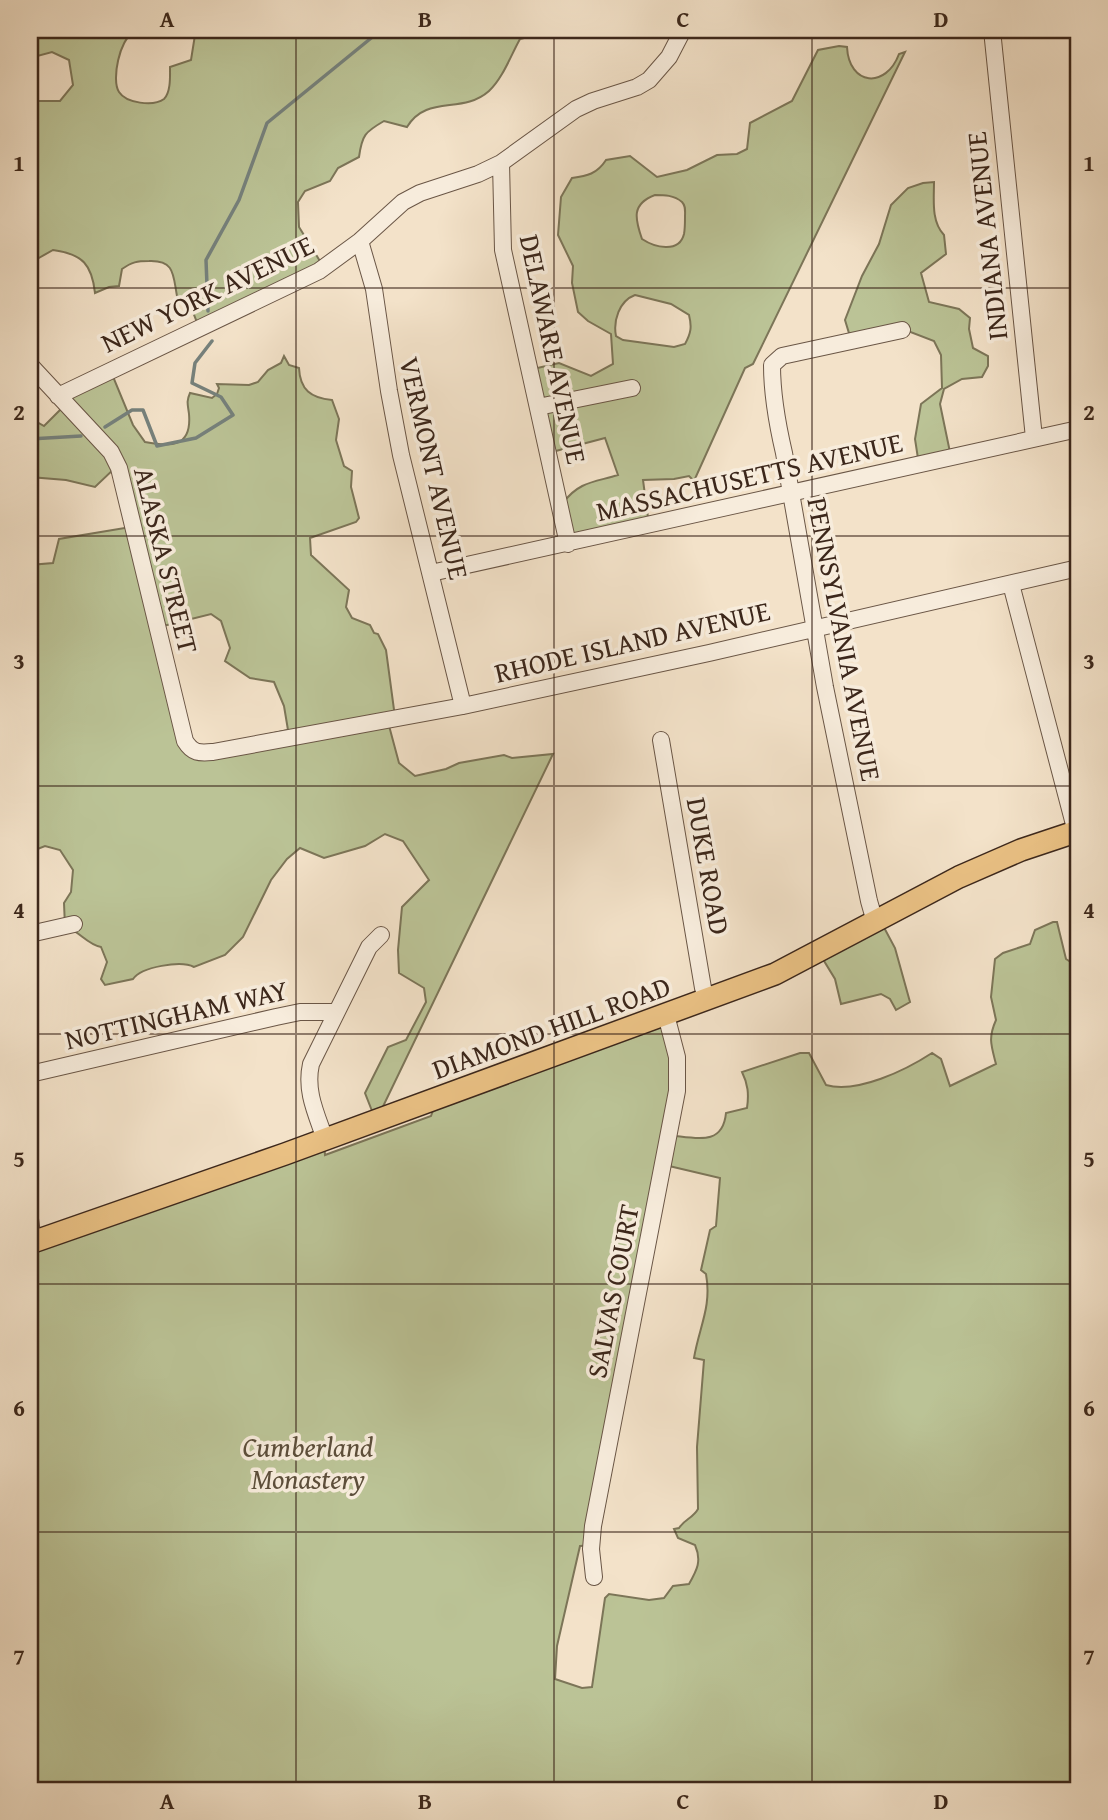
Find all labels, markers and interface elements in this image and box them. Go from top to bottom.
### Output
text: A [160,2,175,35]
text: B [418,2,432,35]
text: C [676,2,690,35]
text: D [934,2,949,35]
street label: INDIANA AVENUE [955,130,1017,342]
text: 1 [13,146,25,179]
text: 1 [1083,146,1095,179]
street label: NEW YORK AVENUE [94,224,320,362]
street label: DELAWARE AVENUE [510,231,598,467]
street label: VERMONT AVENUE [389,353,481,583]
text: 2 [13,395,25,428]
text: 2 [1083,395,1095,428]
street label: MASSACHUSETTS AVENUE [592,421,906,531]
street label: ALASKA STREET [124,463,210,658]
street label: PENNSYLVANIA AVENUE [797,494,893,784]
street label: RHODE ISLAND AVENUE [490,589,774,693]
text: 3 [13,644,25,677]
text: 3 [1083,644,1095,677]
street label: DUKE ROAD [677,794,741,938]
text: 4 [13,893,25,926]
text: 4 [1083,893,1095,926]
street label: DIAMOND HILL ROAD [426,965,676,1089]
street label: NOTTINGHAM WAY [60,968,292,1060]
text: 5 [13,1142,25,1175]
text: 5 [1083,1142,1095,1175]
street label: SALVAS COURT [575,1200,649,1381]
text: 6 [13,1391,25,1424]
text: 6 [1083,1391,1095,1424]
park label: Cumberland Monastery [242,1426,374,1499]
text: 7 [13,1640,25,1673]
text: 7 [1083,1640,1095,1673]
text: A [160,1784,175,1817]
text: B [418,1784,432,1817]
text: C [676,1784,690,1817]
text: D [934,1784,949,1817]

